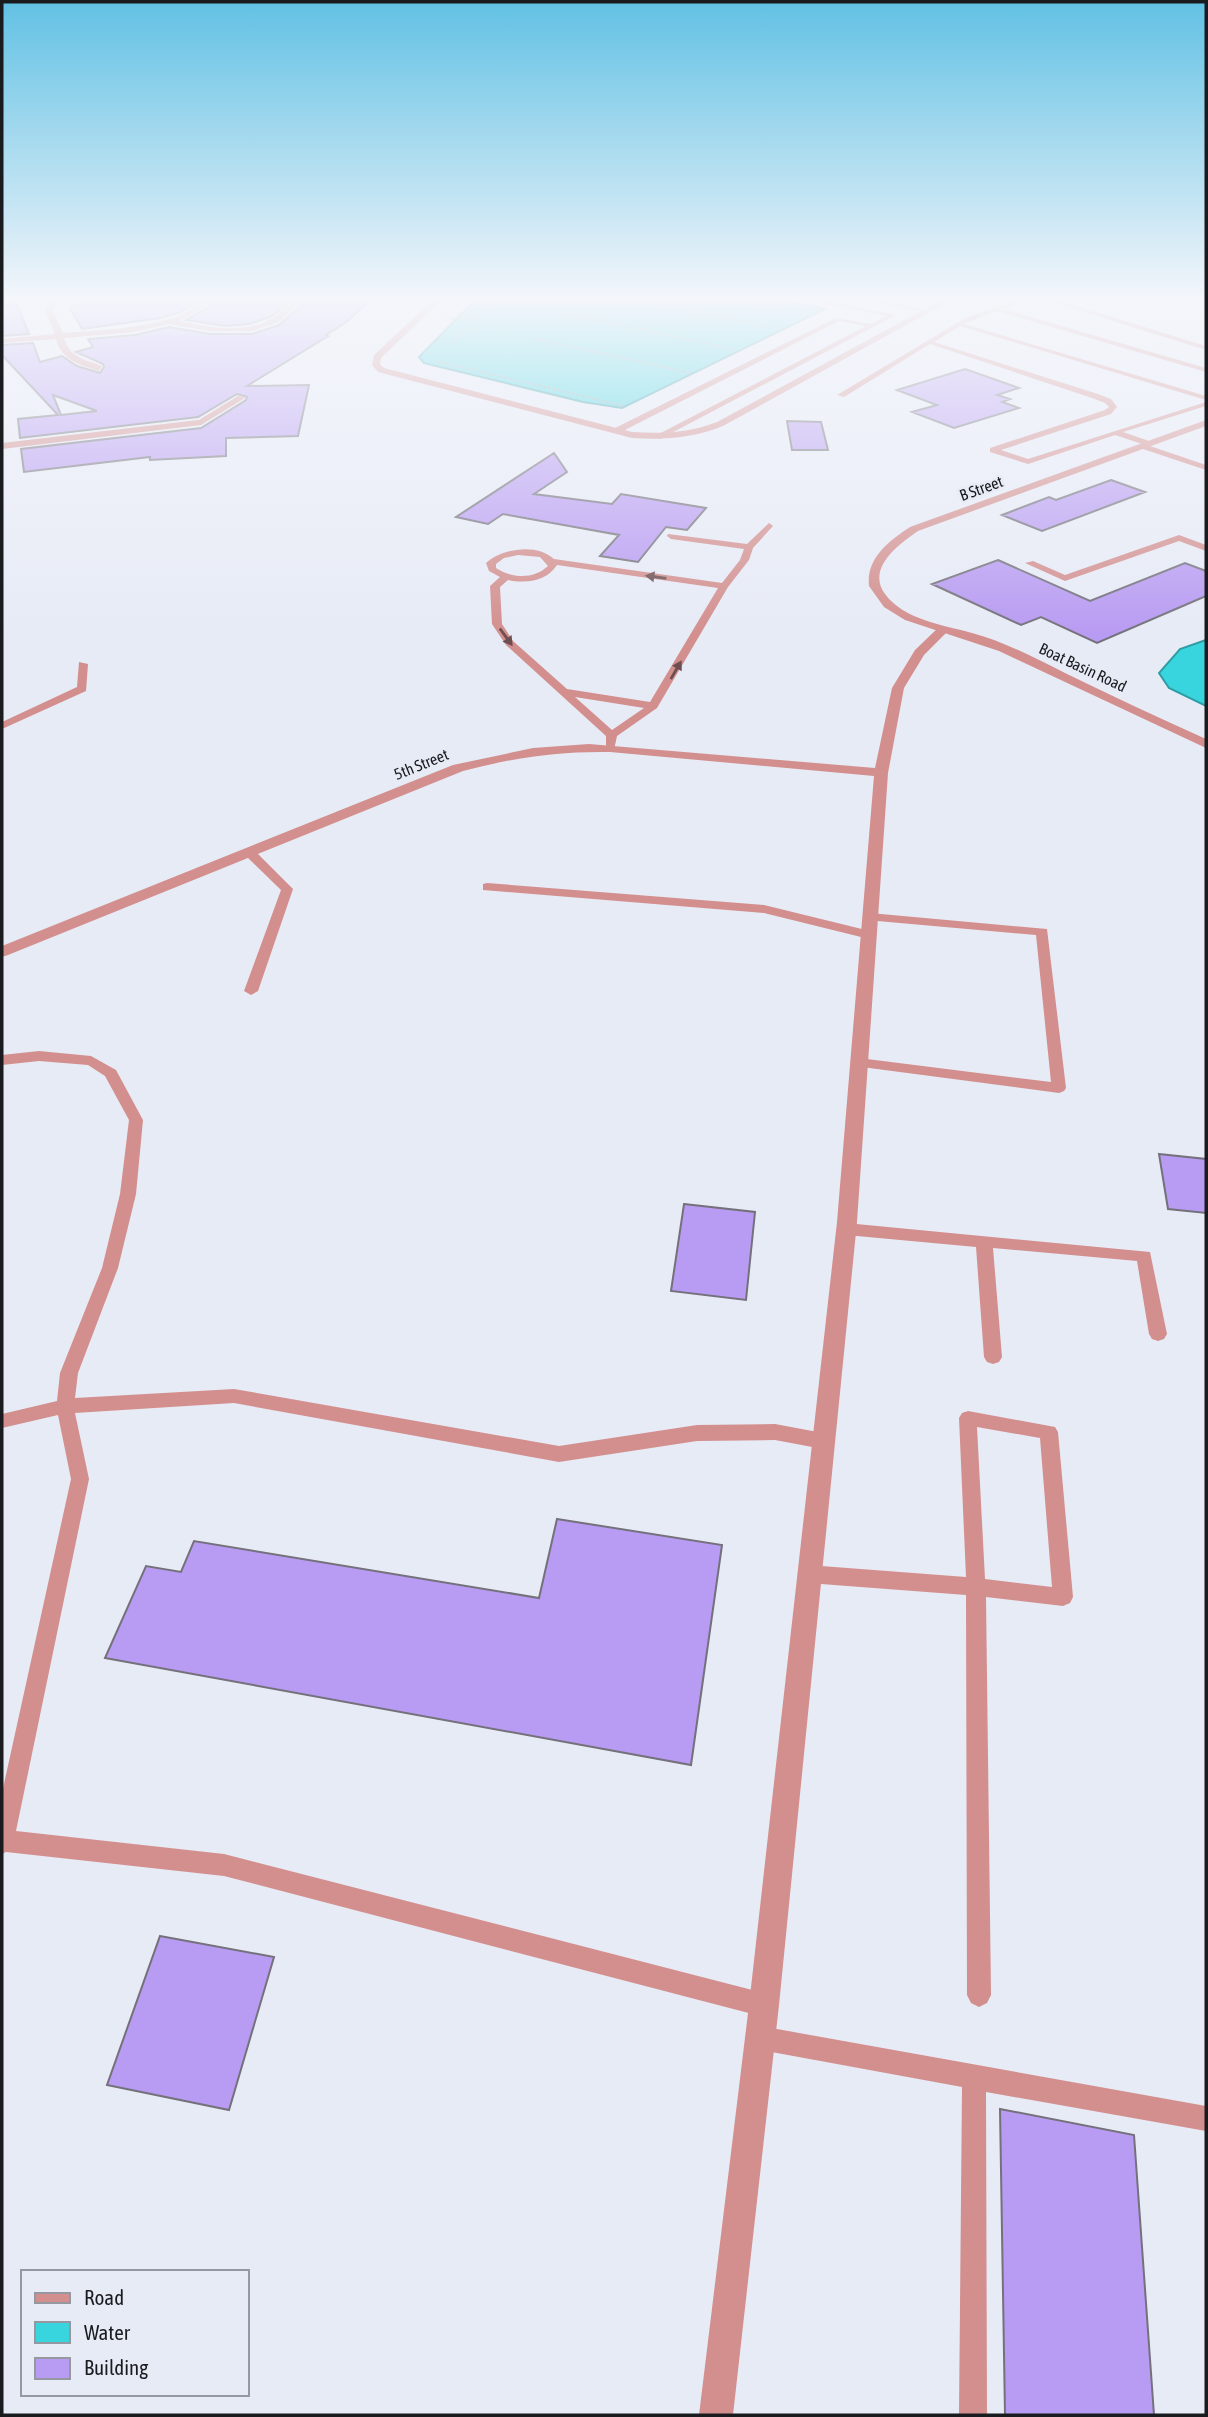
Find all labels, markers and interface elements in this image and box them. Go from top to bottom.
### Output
street label: B Street [957,472,1006,504]
one-way arrow [645,571,667,582]
one-way arrow [499,627,513,646]
street label: Boat Basin Road [1037,639,1129,695]
one-way arrow [669,660,682,679]
street label: 5th Street [391,745,451,783]
legend [21,2270,248,2396]
text: Road [84,2285,124,2309]
text: Water [84,2320,131,2344]
text: Building [84,2355,148,2379]

